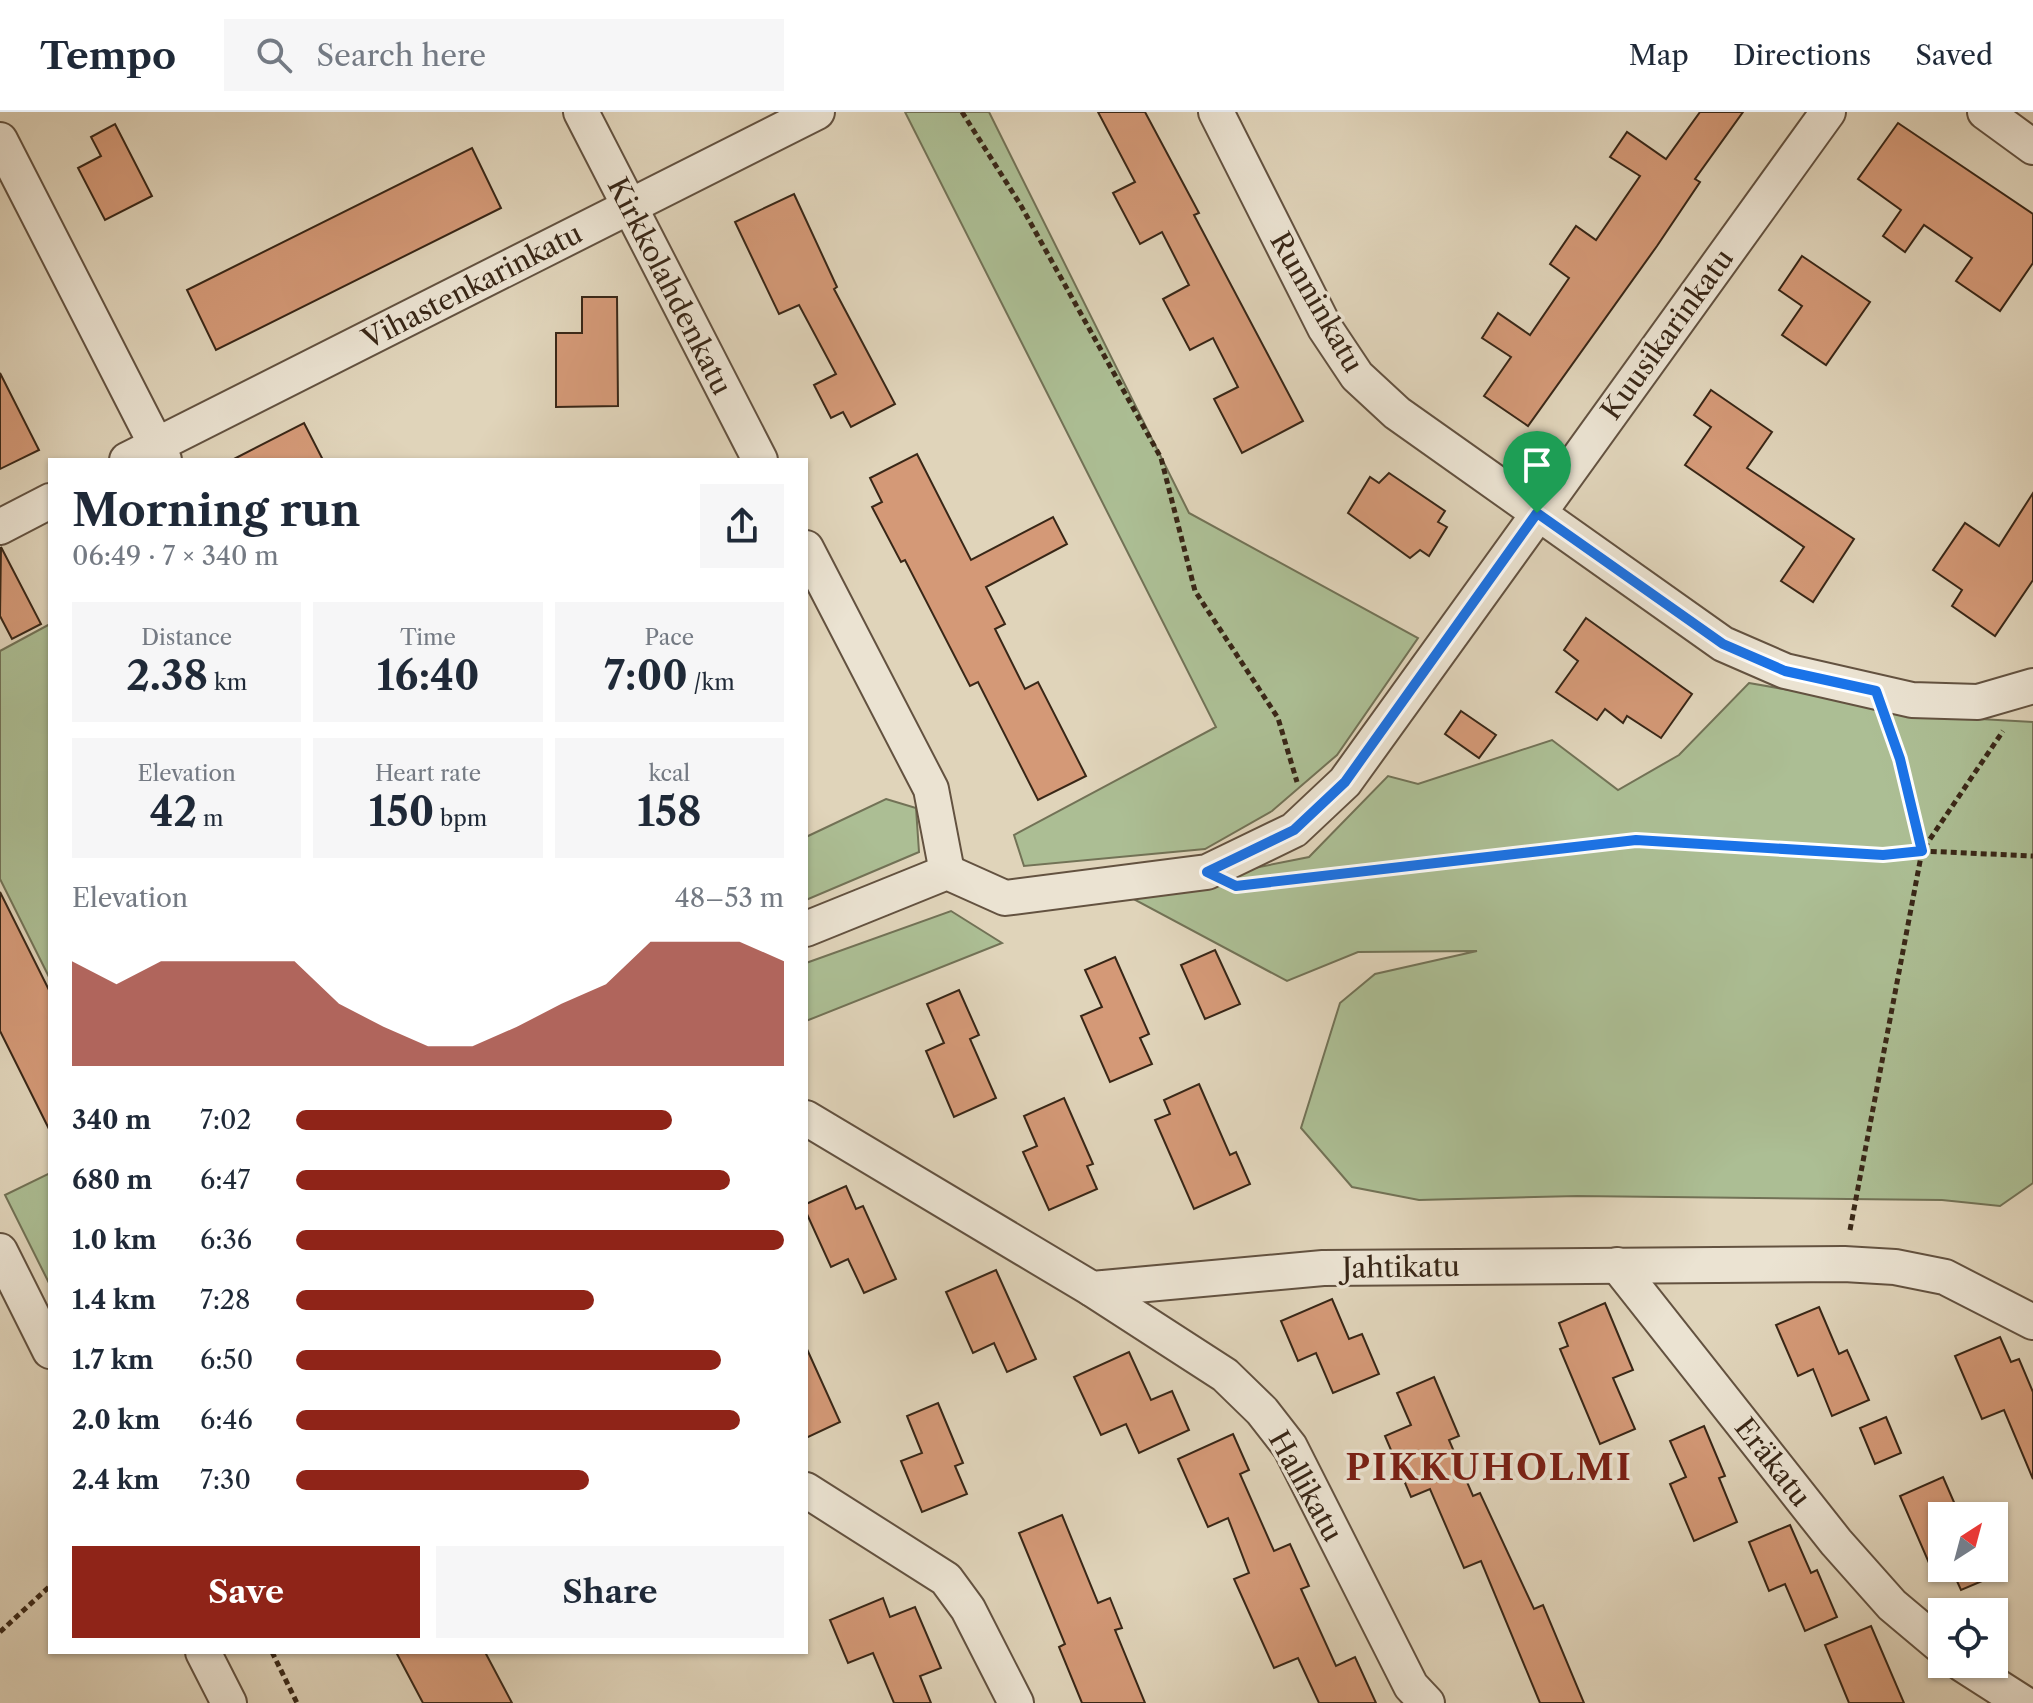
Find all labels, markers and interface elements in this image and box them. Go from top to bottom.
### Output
search box [224,19,784,91]
text: Tempo [40,32,176,79]
icon: search [252,33,296,77]
text: Search here [316,37,486,74]
text: Map [1629,38,1689,72]
text: Directions [1733,38,1871,72]
text: Saved [1915,38,1993,72]
street label: Kirkkolahdenkatu [601,172,739,400]
street label: Vihastenkarinkatu [356,216,587,357]
street label: Runninkatu [1263,226,1371,378]
street label: Kuusikarinkatu [1594,242,1740,426]
pin [1503,431,1571,513]
icon: arrive [1515,443,1559,487]
text: Morning run [72,483,361,537]
button: share [700,484,784,568]
text: 06:49 · 7 × 340 m [72,540,279,572]
text: Distance [141,624,232,651]
text: Time [400,624,456,651]
text: Pace [644,624,694,651]
text: 2.38 [126,651,208,700]
text: 16:40 [377,651,479,700]
text: 7:00 [604,651,688,700]
text: km [208,669,247,696]
text: /km [688,669,735,696]
text: Elevation [138,760,236,787]
text: Heart rate [375,760,481,787]
text: kcal [649,760,690,787]
text: 42 [150,787,197,836]
text: 150 [369,787,434,836]
text: 158 [637,787,702,836]
text: m [197,805,224,832]
text: bpm [434,805,487,832]
text: Elevation [72,882,188,914]
text: 48–53 m [675,882,784,914]
text: 340 m [72,1104,151,1136]
text: 7:02 [200,1104,252,1136]
text: 680 m [72,1164,153,1196]
text: 6:47 [200,1164,250,1196]
text: 1.0 km [72,1224,157,1256]
text: 6:36 [200,1224,252,1256]
street label: Jahtikatu [1338,1249,1460,1285]
text: 1.4 km [72,1284,156,1316]
text: 7:28 [200,1284,250,1316]
text: 1.7 km [72,1344,154,1376]
text: 6:50 [200,1344,253,1376]
text: 2.0 km [72,1404,160,1436]
text: 6:46 [200,1404,253,1436]
street label: Eräkatu [1728,1411,1818,1513]
street label: Hallikatu [1262,1425,1350,1547]
district label: PIKKUHOLMI [1345,1445,1633,1489]
text: 2.4 km [72,1464,160,1496]
text: 7:30 [200,1464,251,1496]
north arrow [1928,1502,2008,1582]
map controls [1928,1502,2008,1678]
button: Save [72,1546,420,1638]
button: Share [436,1546,784,1638]
button: locate [1928,1598,2008,1678]

